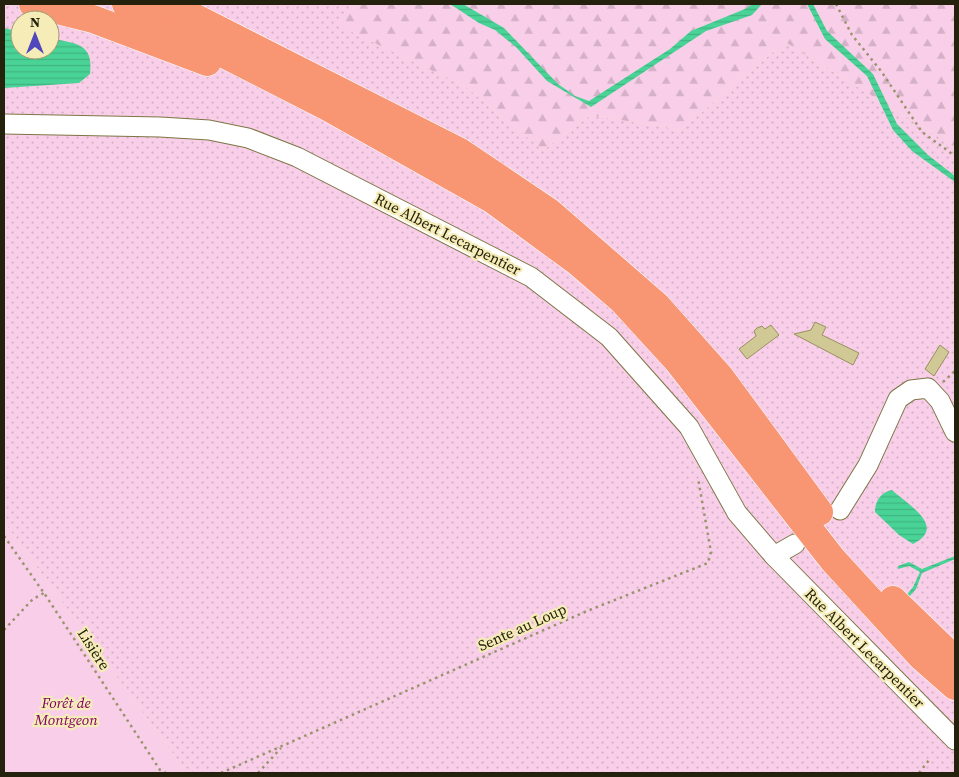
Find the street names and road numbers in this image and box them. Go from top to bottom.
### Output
street label: Rue Albert Lecarpentier [371,188,525,280]
street label: Rue Albert Lecarpentier [800,583,930,713]
street label: Sente au Loup [475,598,570,656]
street label: Lisière [73,624,115,674]

